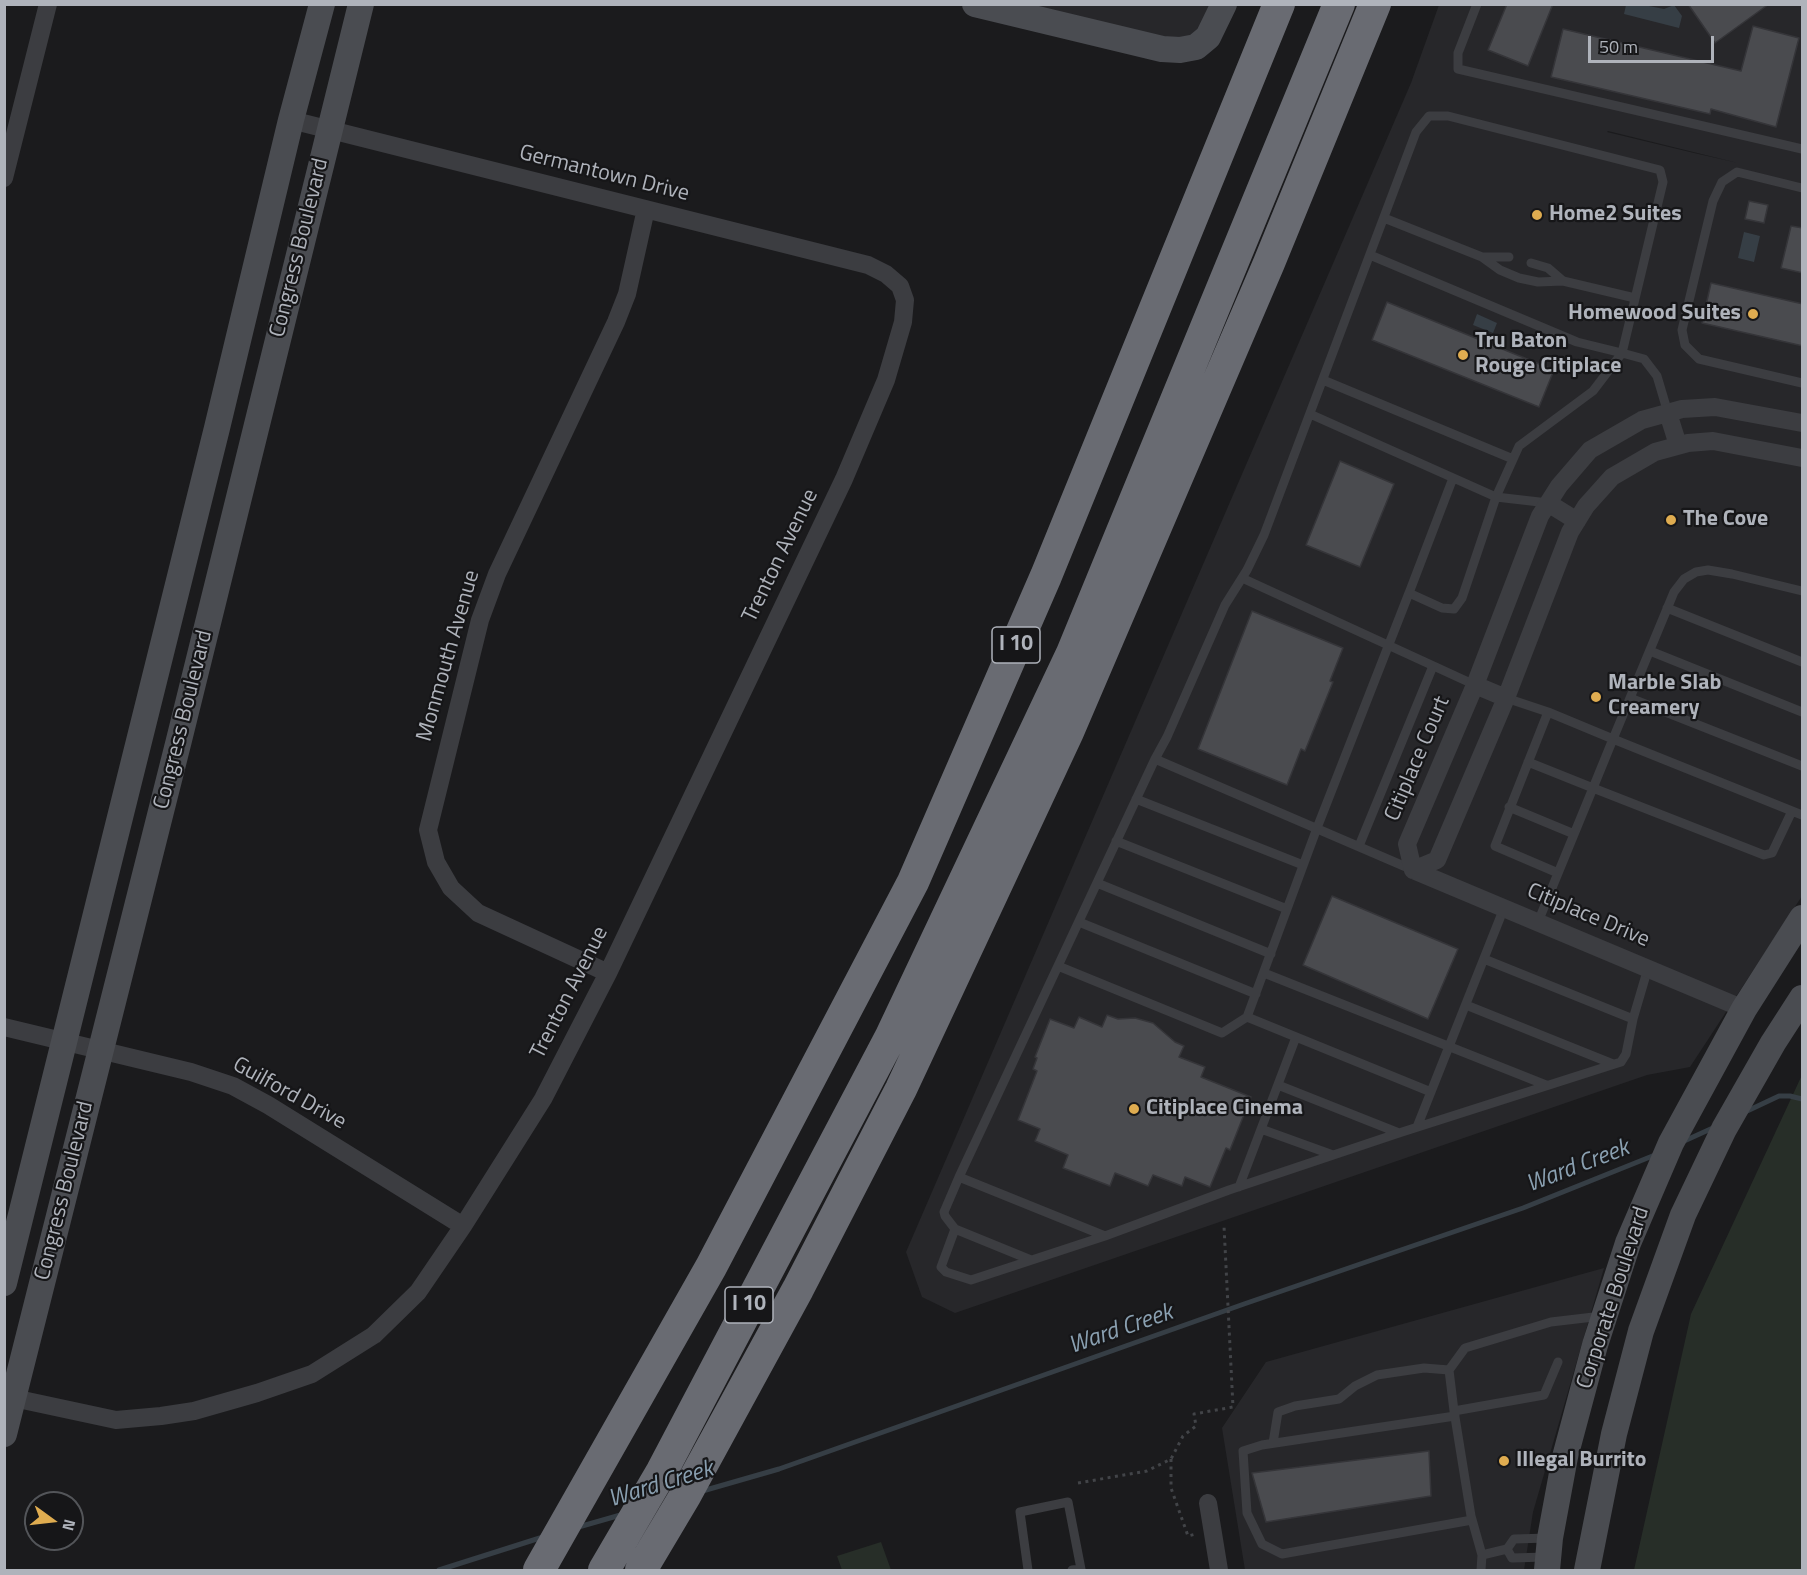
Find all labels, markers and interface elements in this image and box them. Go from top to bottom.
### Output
scale bar [1591,24,1717,62]
text: 50 m [1599,33,1638,60]
street label: Germantown Drive [516,140,692,208]
street label: Congress Boulevard [265,156,335,340]
place label: Home2 Suites [1549,202,1682,228]
marker: Home2 Suites [1530,208,1544,222]
place label: Homewood Suites [1568,301,1741,327]
marker: Homewood Suites [1746,307,1760,321]
place label: Tru Baton Rouge Citiplace [1475,329,1622,380]
marker: Tru Baton Rouge Citiplace [1456,348,1470,362]
street label: Trenton Avenue [737,485,825,627]
place label: The Cove [1683,507,1768,533]
marker: The Cove [1664,513,1678,527]
street label: Monmouth Avenue [412,567,486,745]
road number: I 10 [992,627,1040,663]
street label: Congress Boulevard [149,628,219,812]
place label: Marble Slab Creamery [1608,671,1721,722]
marker: Marble Slab Creamery [1589,690,1603,704]
street label: Citiplace Court [1380,693,1456,825]
street label: Citiplace Drive [1523,878,1653,954]
street label: Trenton Avenue [525,923,615,1063]
street label: Guilford Drive [228,1052,350,1136]
place label: Citiplace Cinema [1146,1096,1303,1122]
street label: Congress Boulevard [30,1099,100,1283]
marker: Citiplace Cinema [1127,1102,1141,1116]
water label: Ward Creek [1522,1134,1634,1200]
street label: Corporate Boulevard [1572,1204,1656,1392]
road number: I 10 [725,1287,773,1323]
water label: Ward Creek [1065,1299,1177,1361]
place label: Illegal Burrito [1516,1448,1646,1474]
marker: Illegal Burrito [1497,1454,1511,1468]
water label: Ward Creek [605,1455,717,1515]
north arrow [24,1491,84,1551]
text: N [56,1517,82,1534]

